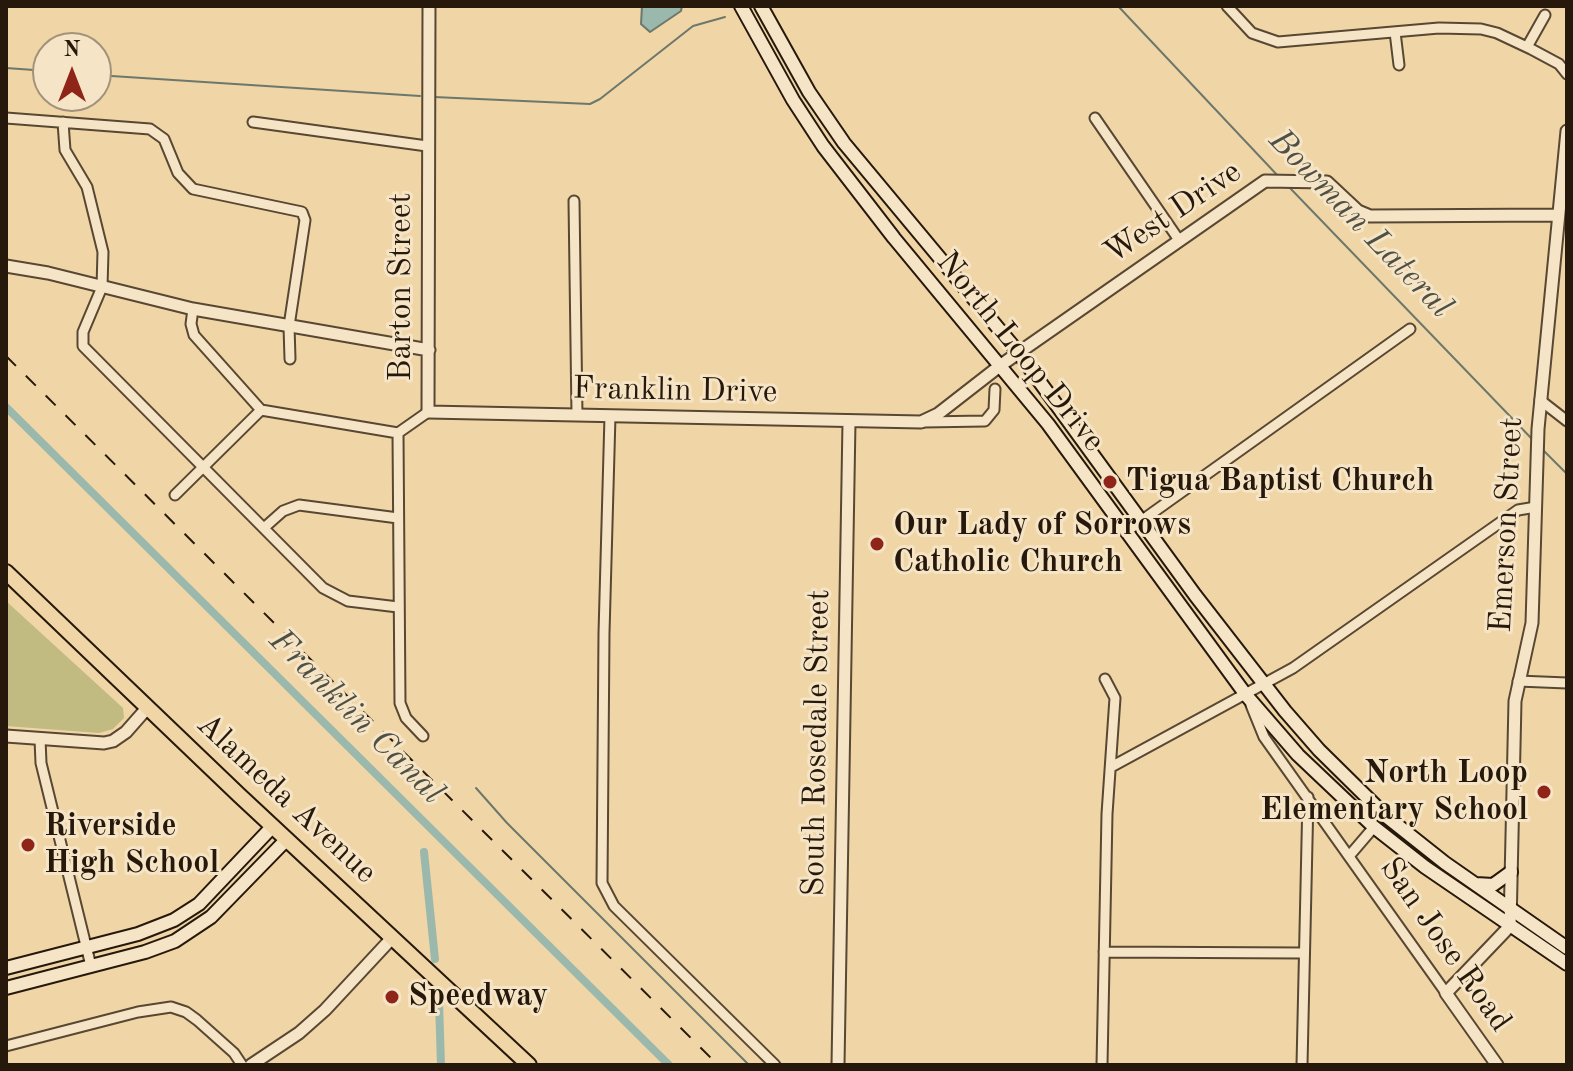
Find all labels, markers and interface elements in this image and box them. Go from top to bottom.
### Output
north arrow [32,32,112,112]
text: N [64,39,80,61]
water label: Bowman Lateral [1260,121,1460,327]
street label: West Drive [1097,153,1249,273]
street label: Barton Street [383,192,421,382]
street label: North Loop Drive [927,244,1113,460]
street label: Franklin Drive [572,370,778,412]
street label: Emerson Street [1482,416,1532,634]
place label: Tigua Baptist Church [1126,463,1434,501]
marker: Tigua Baptist Church [1101,473,1119,491]
place label: Our Lady of Sorrows Catholic Church [893,507,1191,582]
marker: Our Lady of Sorrows Catholic Church [868,535,886,553]
street label: South Rosedale Street [795,589,839,897]
water label: Franklin Canal [260,621,452,813]
street label: Alameda Avenue [188,706,384,892]
place label: North Loop Elementary School [1260,755,1528,830]
marker: North Loop Elementary School [1535,783,1553,801]
place label: Riverside High School [44,808,219,883]
marker: Riverside High School [19,836,37,854]
street label: San Jose Road [1371,850,1519,1040]
place label: Speedway [408,978,548,1016]
marker: Speedway [383,988,401,1006]

